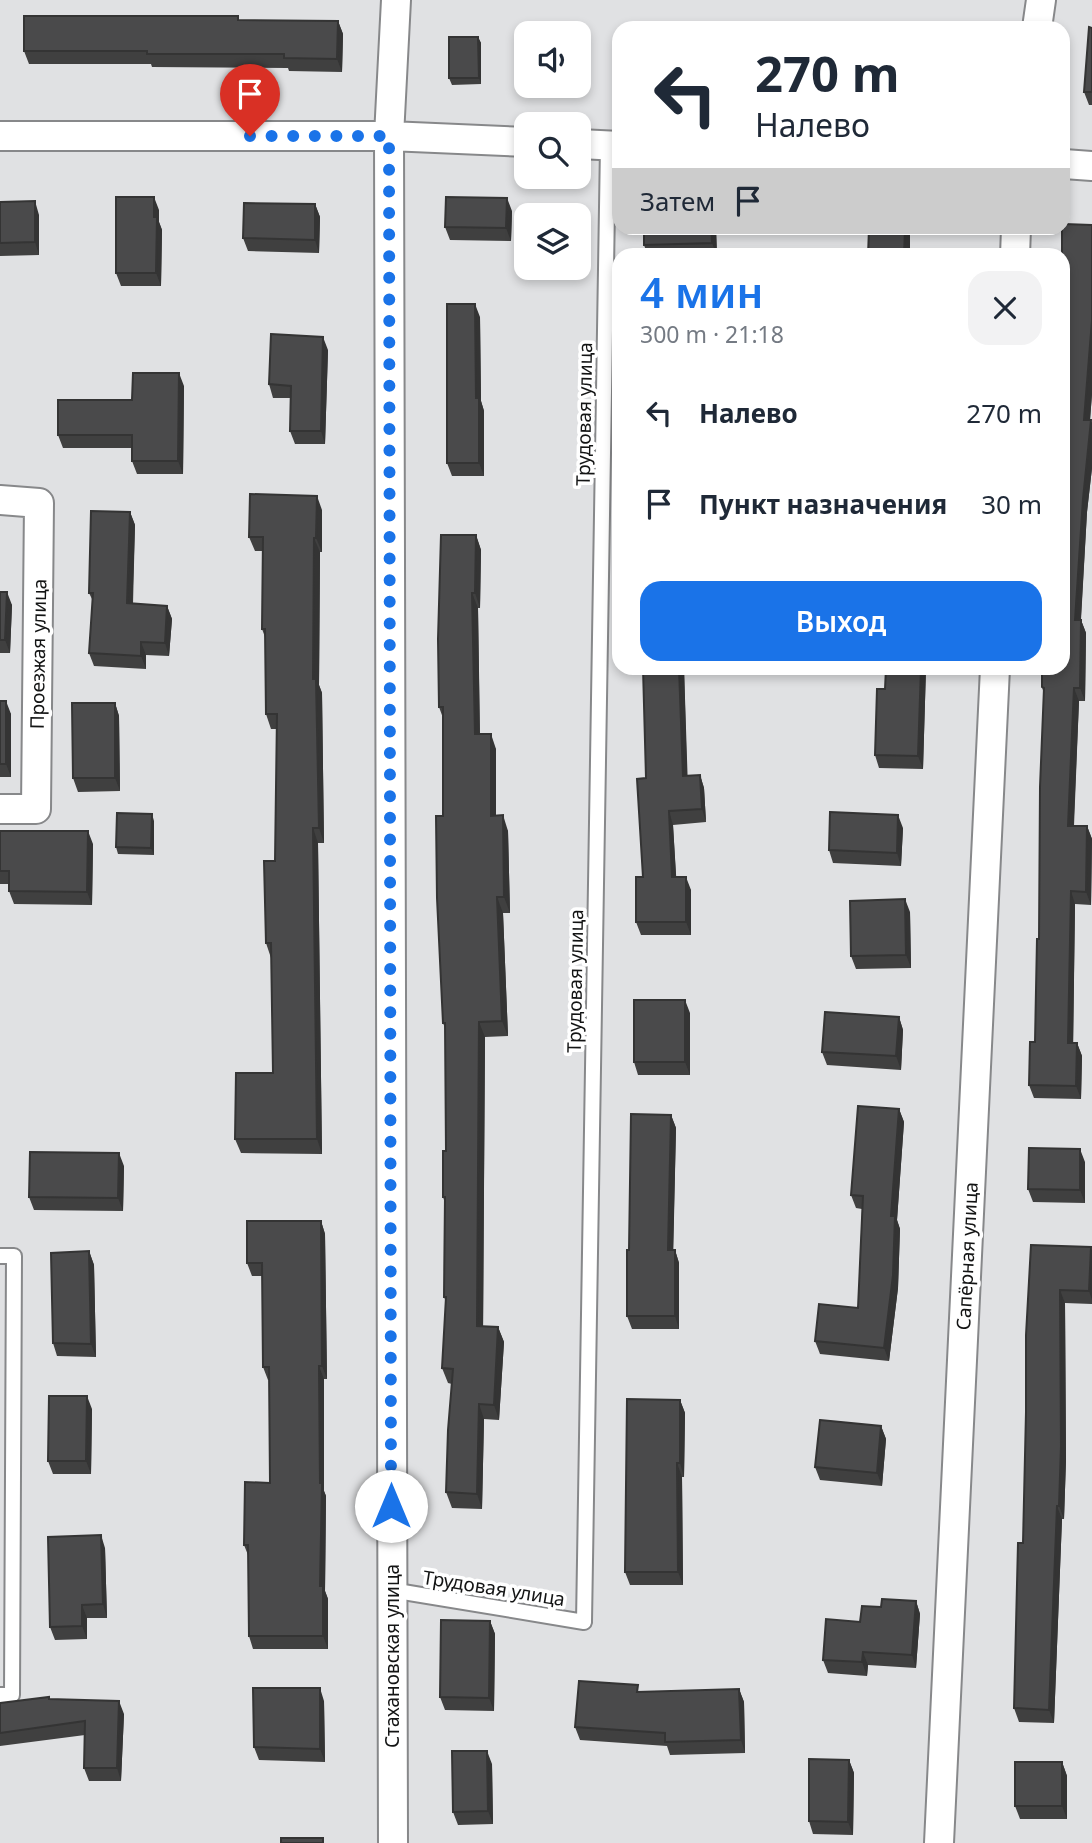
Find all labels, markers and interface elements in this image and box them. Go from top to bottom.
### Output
map controls [514,21,591,280]
button: sound [514,21,591,98]
text: 270 m [755,40,900,106]
icon: left [640,49,731,140]
pin [220,64,280,136]
icon: arrive [231,75,269,113]
text: Налево [755,103,870,146]
button: search [514,112,591,189]
icon: arrive [729,182,767,220]
text: Затем [640,183,715,219]
button: layers [514,203,591,280]
text: 4 мин [640,263,763,320]
button: close [968,271,1042,345]
text: 300 m · 21:18 [640,318,784,350]
street label: Трудовая улица [570,342,598,486]
icon: left [640,394,678,432]
text: Налево [699,395,798,431]
text: 270 m [966,395,1042,431]
icon: arrive [640,485,678,523]
text: Пункт назначения [699,486,947,522]
text: 30 m [981,486,1042,522]
street label: Проезжая улица [24,579,52,729]
button: Выход [640,581,1042,661]
street label: Трудовая улица [561,909,589,1053]
street label: Сапёрная улица [950,1181,984,1331]
position arrow [354,1469,428,1543]
street label: Стахановская улица [379,1564,405,1748]
street label: Трудовая улица [421,1564,567,1612]

